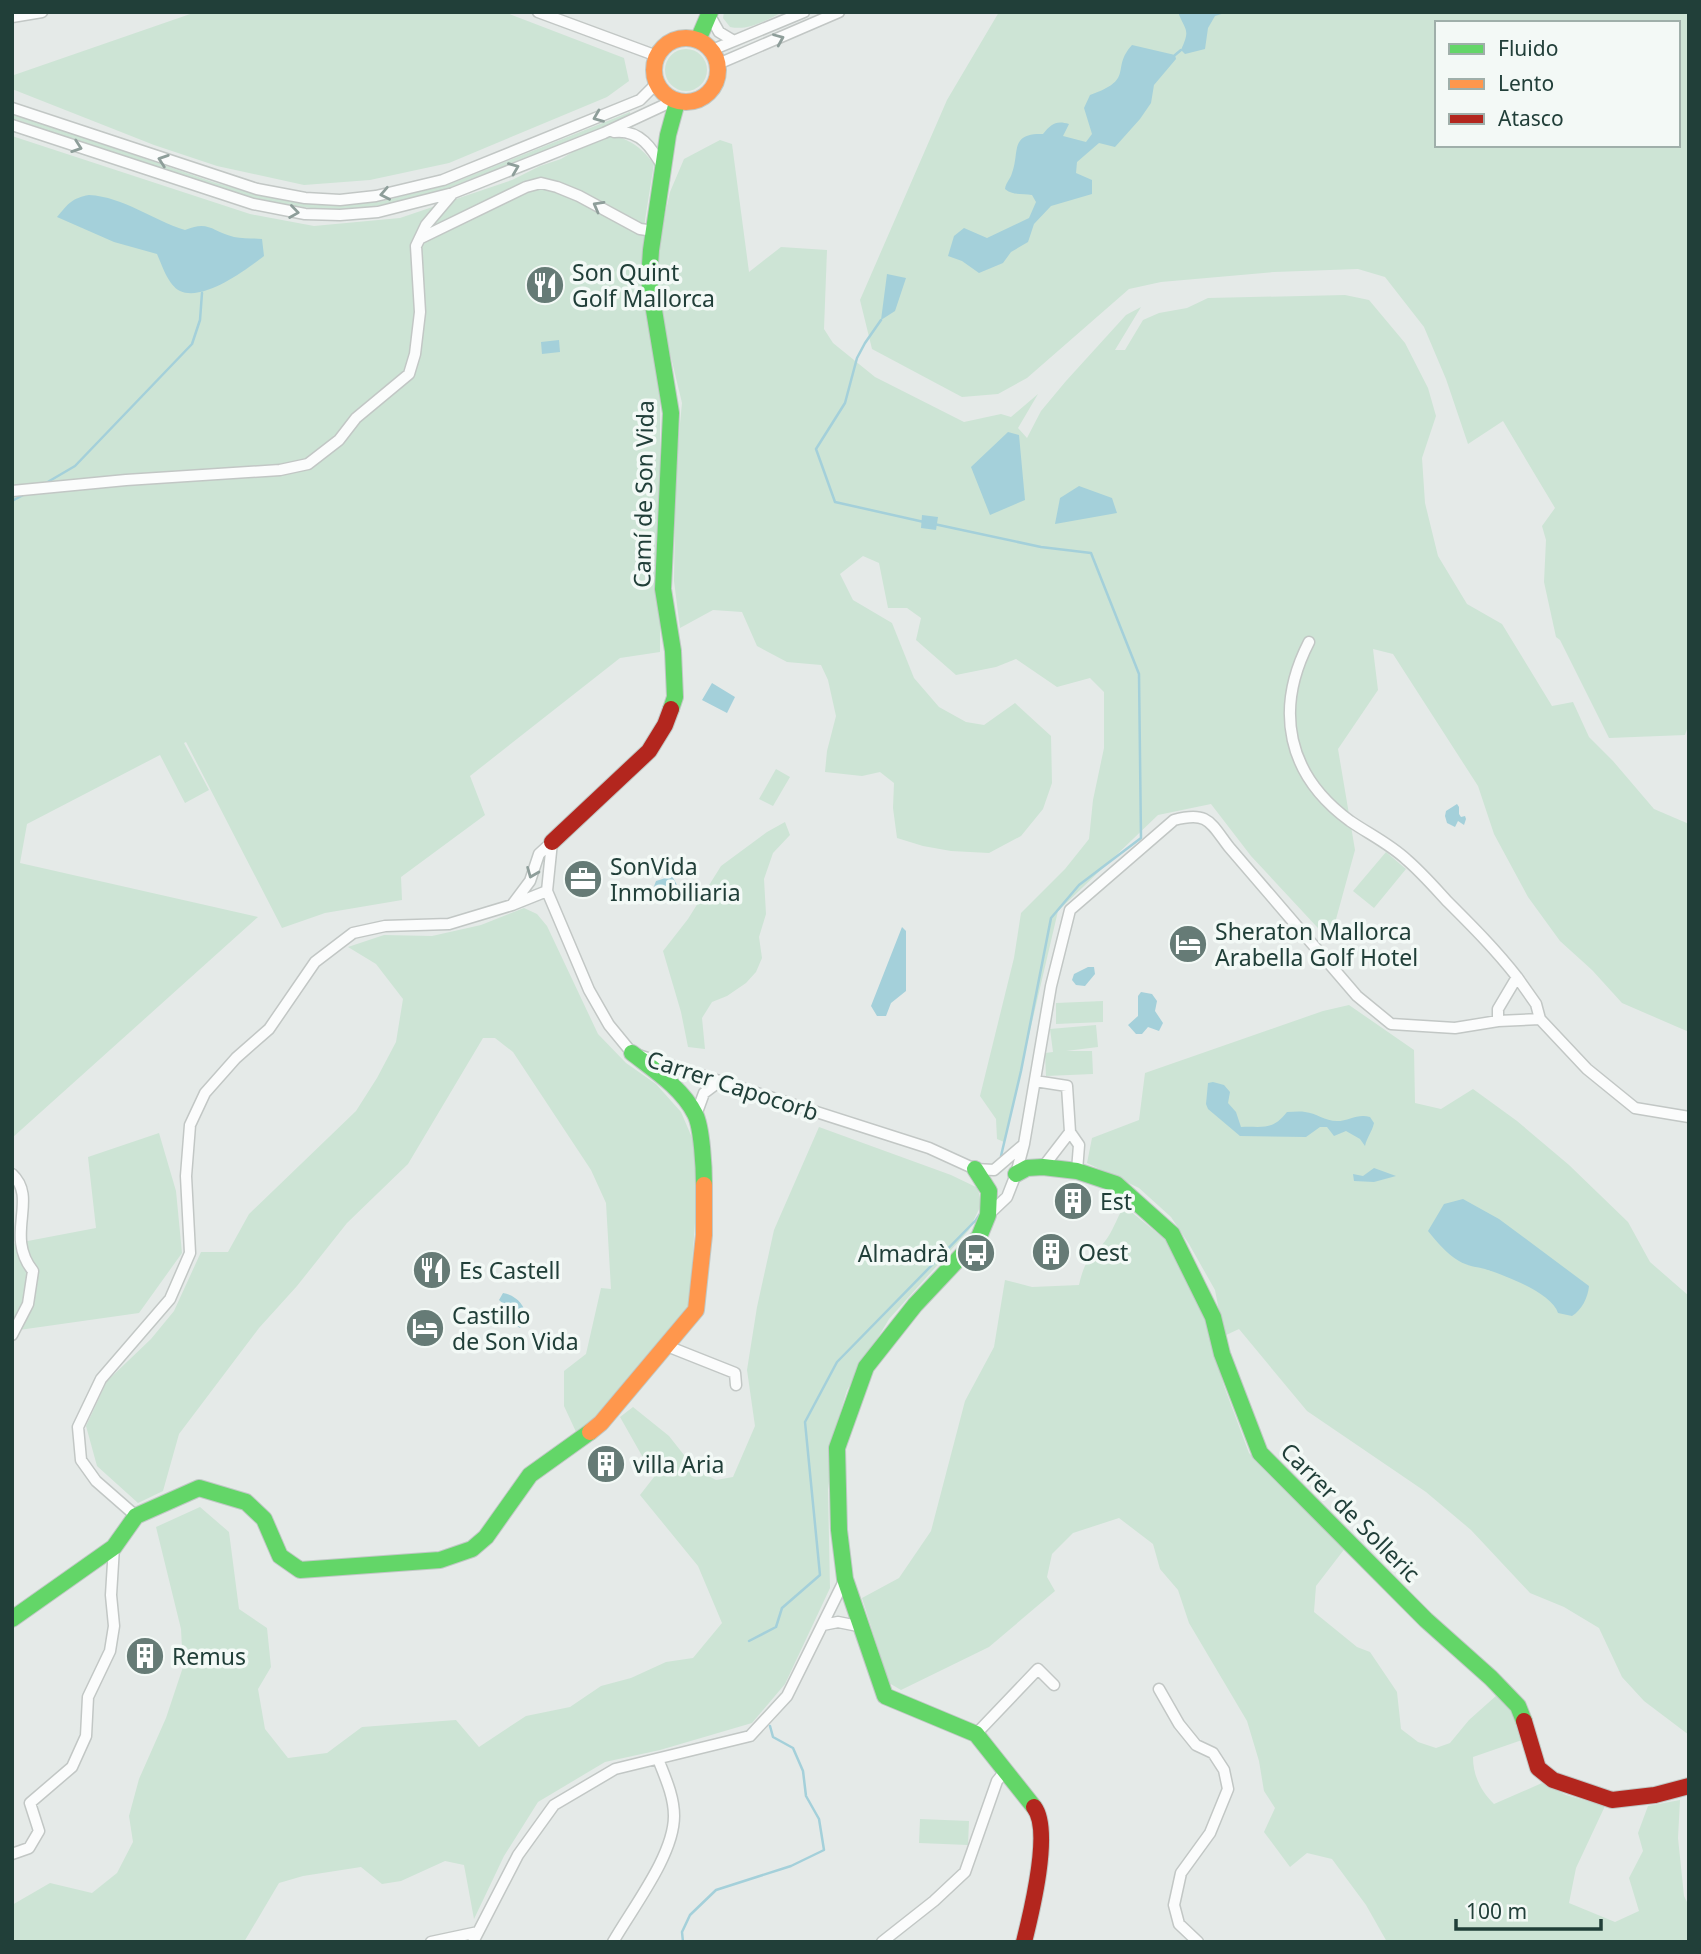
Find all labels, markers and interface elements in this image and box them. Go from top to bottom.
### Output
legend [1435,21,1680,147]
one-way arrow [772,34,784,48]
text: Fluido [1498,34,1558,62]
text: Lento [1498,69,1554,97]
text: Atasco [1498,104,1564,132]
one-way arrow [593,109,606,123]
one-way arrow [70,139,82,153]
one-way arrow [158,154,170,168]
one-way arrow [508,163,520,177]
one-way arrow [379,186,391,201]
one-way arrow [593,201,605,214]
one-way arrow [288,205,300,220]
place label: Son Quint Golf Mallorca [572,256,715,314]
restaurant icon: Son Quint Golf Mallorca [524,264,566,306]
street label: Camí de Son Vida [625,400,661,588]
place label: SonVida Inmobiliaria [610,850,741,908]
office icon: SonVida Inmobiliaria [562,858,604,900]
one-way arrow [526,866,540,878]
place label: Sheraton Mallorca Arabella Golf Hotel [1215,915,1418,973]
hotel icon: Sheraton Mallorca Arabella Golf Hotel [1167,923,1209,965]
street label: Carrer Capocorb [643,1042,823,1128]
building icon: Est [1052,1180,1094,1222]
place label: Est [1100,1185,1132,1217]
building icon: Oest [1030,1231,1072,1273]
bus stop icon: Almadrà [955,1232,997,1274]
place label: Oest [1078,1236,1128,1268]
place label: Almadrà [858,1237,949,1269]
restaurant icon: Es Castell [411,1249,453,1291]
place label: Es Castell [459,1254,560,1286]
place label: Castillo de Son Vida [452,1299,579,1357]
hotel icon: Castillo de Son Vida [404,1307,446,1349]
street label: Carrer de Solleric [1274,1435,1428,1589]
building icon: villa Aria [585,1443,627,1485]
place label: villa Aria [633,1448,724,1480]
building icon: Remus [124,1635,166,1677]
place label: Remus [172,1640,246,1672]
scale bar [1456,1888,1601,1932]
text: 100 m [1466,1897,1527,1925]

